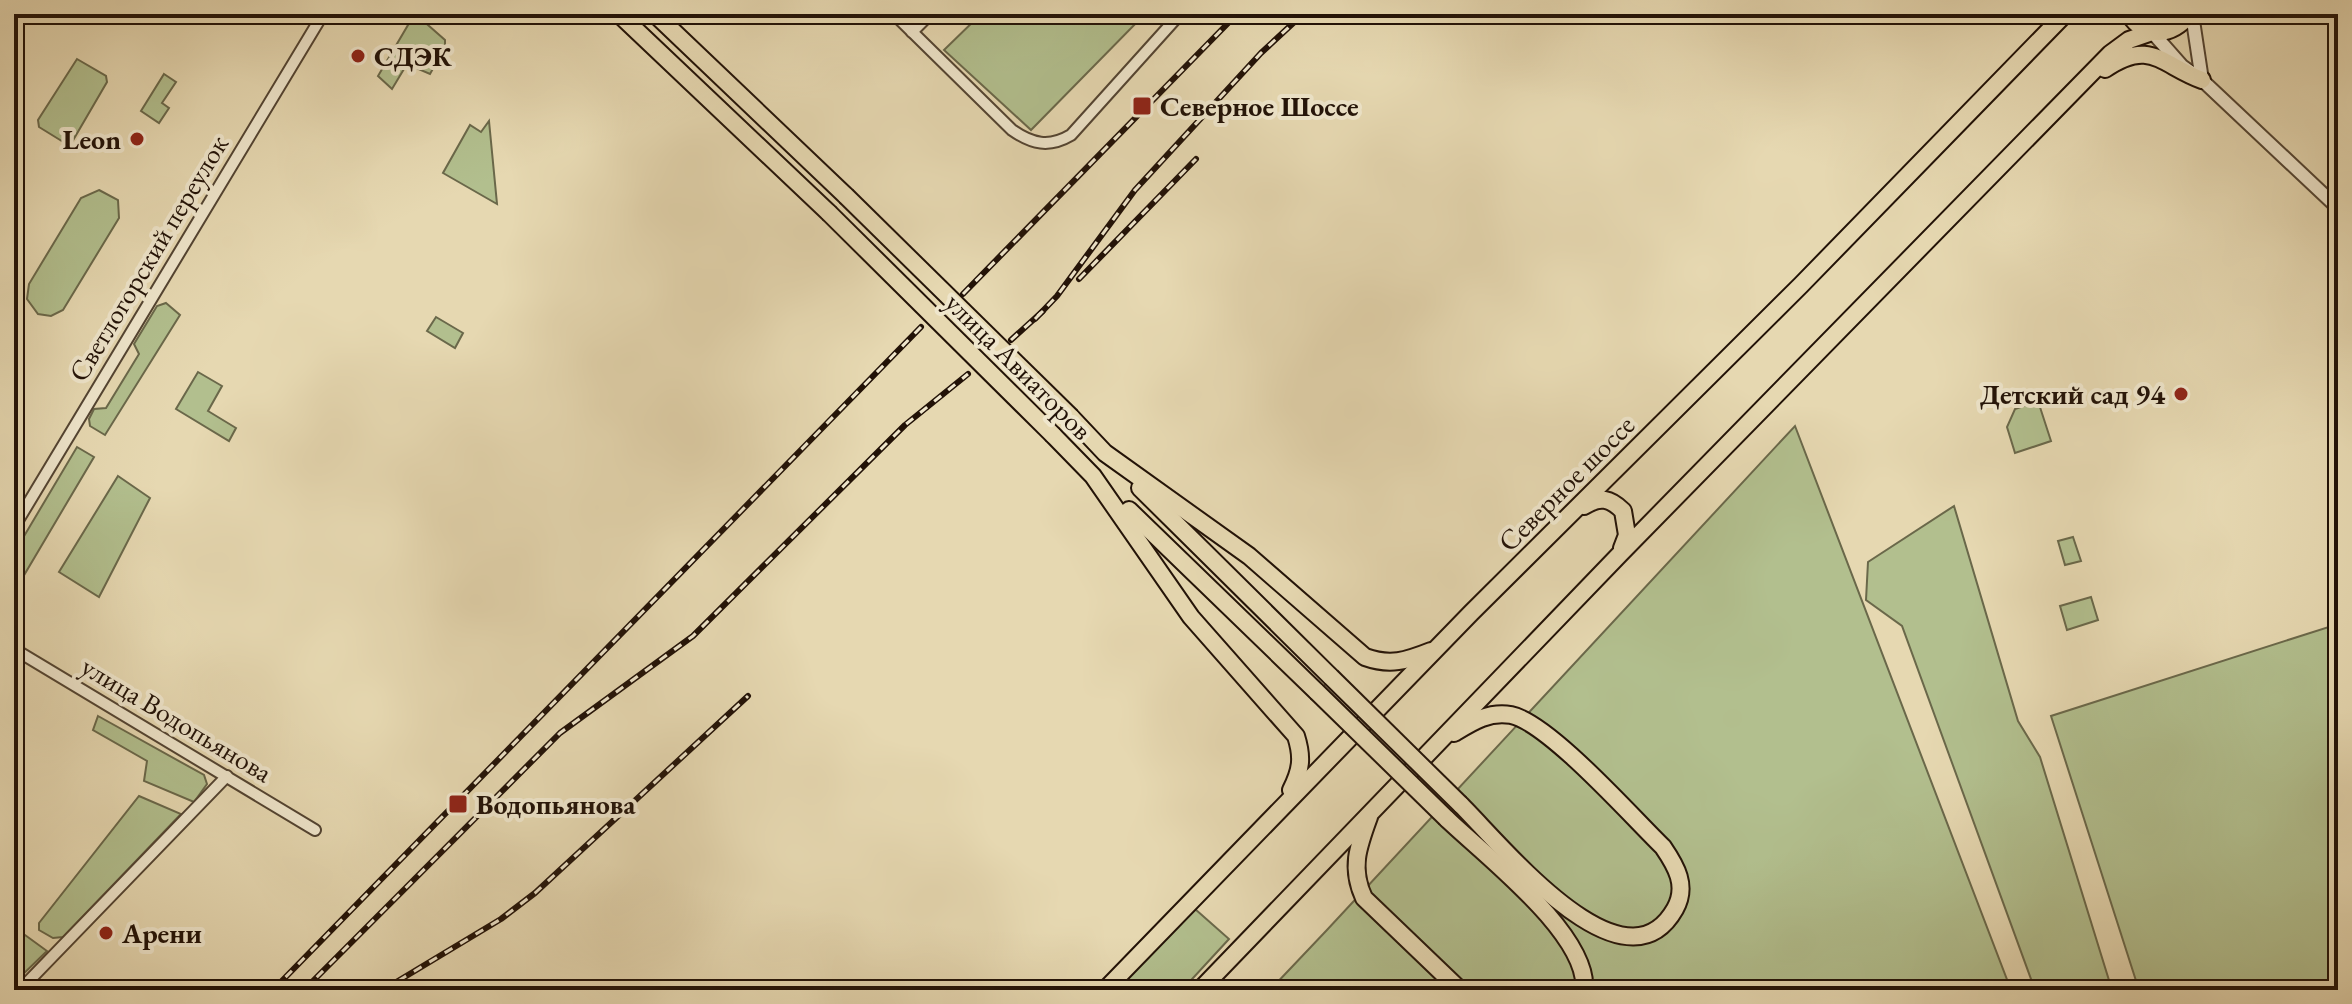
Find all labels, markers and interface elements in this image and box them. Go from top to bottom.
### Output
place label: СДЭК [374,38,453,74]
marker: СДЭК [349,47,367,65]
place label: Северное Шоссе [1160,88,1359,124]
marker: Северное Шоссе [1131,95,1153,117]
place label: Leon [63,121,121,157]
street label: Светлогорский переулок [60,128,236,388]
marker: Leon [128,130,146,148]
street label: улица Авиаторов [938,285,1100,447]
place label: Детский сад 94 [1980,376,2166,412]
marker: Детский сад 94 [2172,385,2190,403]
street label: Северное шоссе [1490,407,1642,559]
street label: улица Водопьянова [75,648,280,791]
place label: Водопьянова [476,786,636,822]
marker: Водопьянова [447,793,469,815]
place label: Арени [121,915,202,951]
marker: Арени [97,924,115,942]

